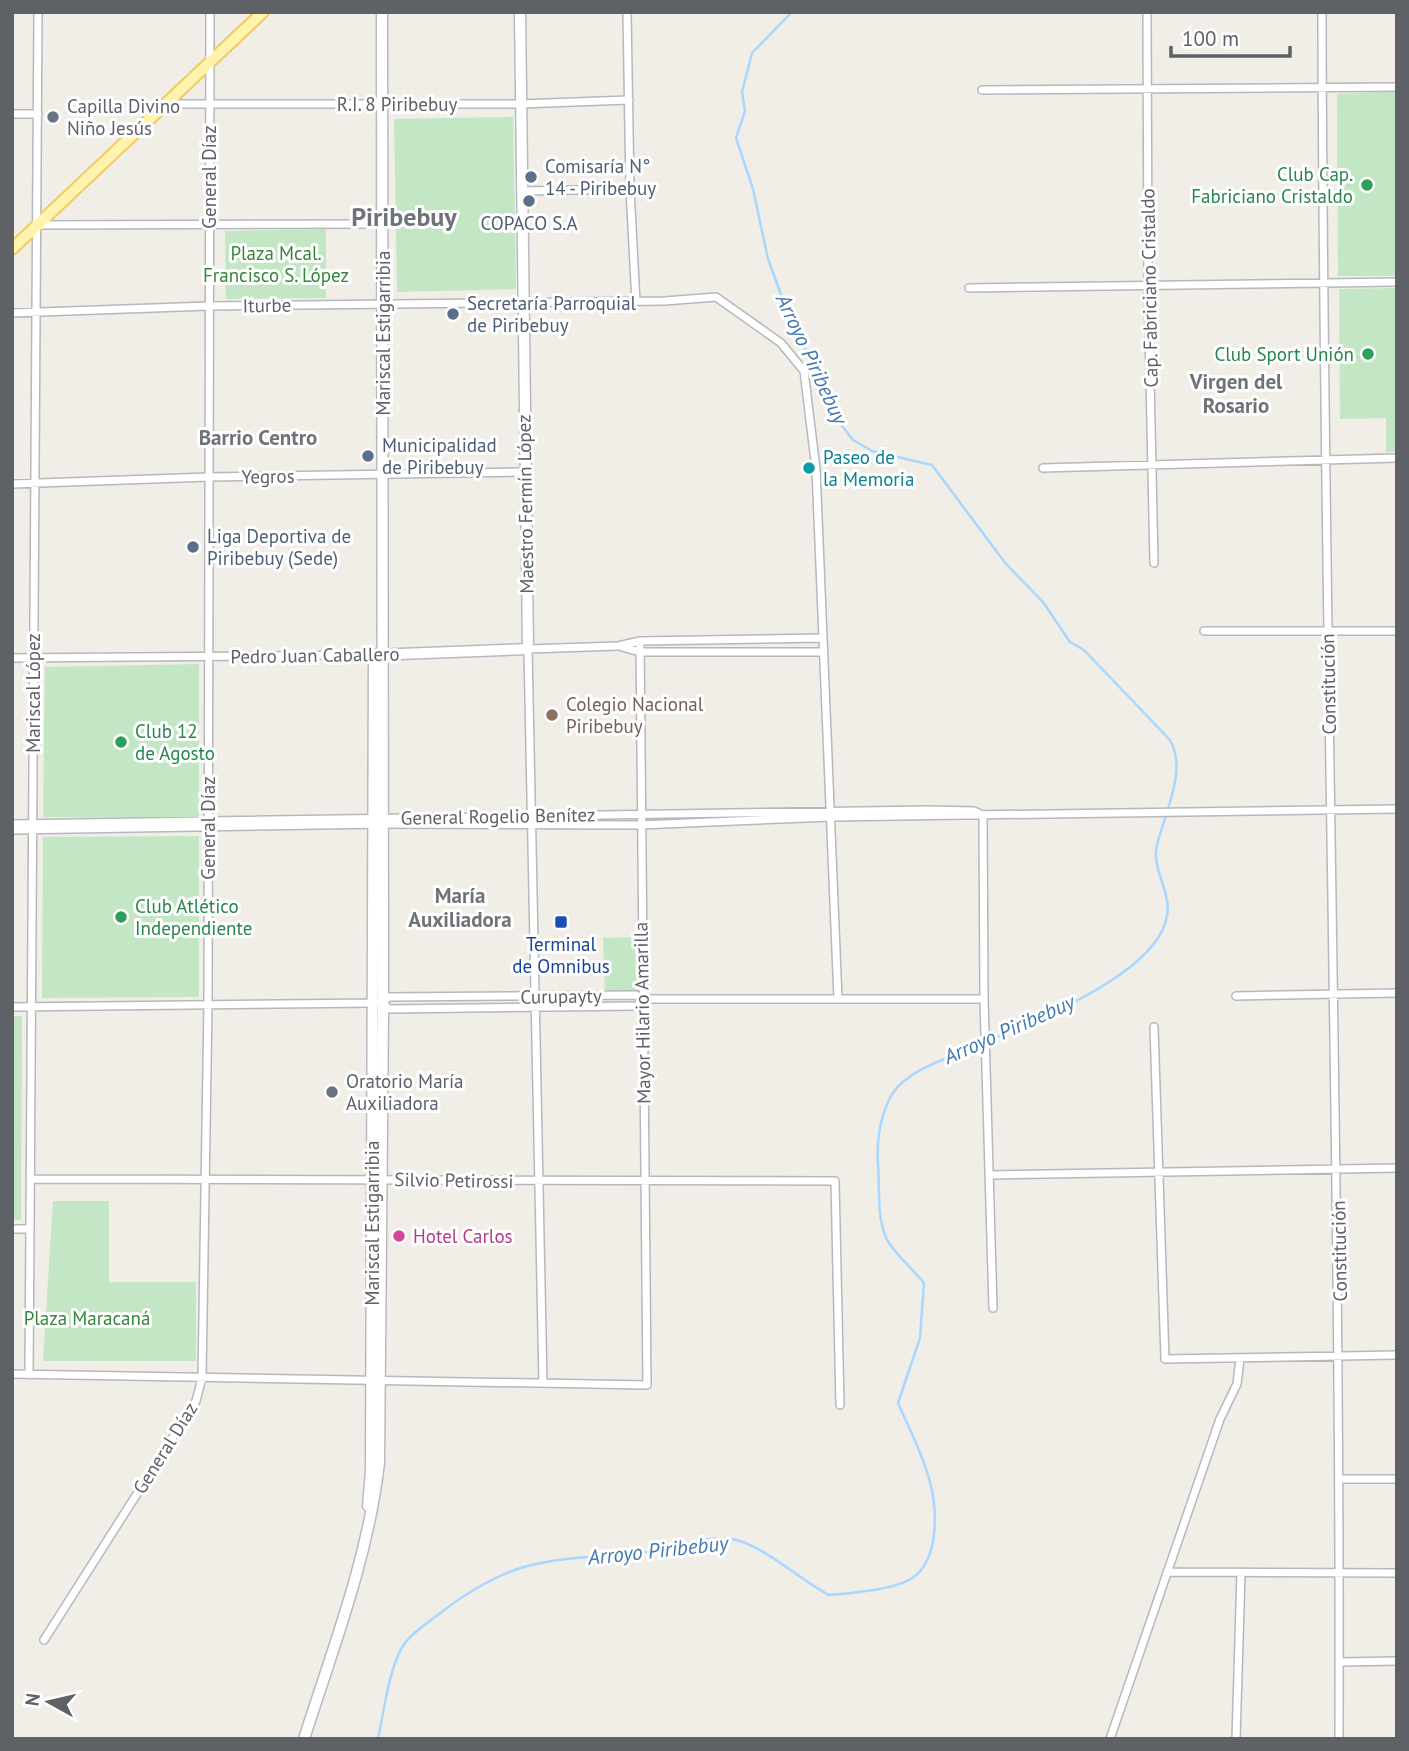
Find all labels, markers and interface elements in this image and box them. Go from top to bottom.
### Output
scale bar [1171,14,1290,58]
text: 100 m [1182,25,1239,52]
street label: R.I. 8 Piribebuy [337,92,457,116]
place label: Capilla Divino Niño Jesús [67,94,180,140]
marker: Capilla Divino Niño Jesús [45,109,61,125]
street label: General Díaz [197,125,221,229]
place label: Comisaría N° 14 - Piribebuy [545,154,656,200]
place label: Club Cap. Fabriciano Cristaldo [1191,162,1353,208]
marker: Comisaría N° 14 - Piribebuy [523,169,539,185]
marker: Club Cap. Fabriciano Cristaldo [1359,177,1375,193]
street label: Cap. Fabriciano Cristaldo [1135,188,1163,388]
marker: COPACO S.A [521,193,537,209]
district label: Piribebuy [351,200,457,233]
place label: COPACO S.A [480,211,578,235]
park label: Plaza Mcal. Francisco S. López [203,241,349,287]
street label: Mariscal Estigarribia [371,251,395,415]
water label: Arroyo Piribebuy [770,289,855,430]
place label: Secretaría Parroquial de Piribebuy [467,291,637,337]
street label: Iturbe [242,293,292,317]
marker: Secretaría Parroquial de Piribebuy [445,306,461,322]
place label: Club Sport Unión [1214,342,1354,366]
marker: Club Sport Unión [1360,346,1376,362]
district label: Virgen del Rosario [1189,368,1283,419]
street label: Maestro Fermín López [511,414,539,594]
district label: Barrio Centro [199,424,317,451]
place label: Municipalidad de Piribebuy [382,433,497,479]
place label: Paseo de la Memoria [823,445,914,491]
marker: Municipalidad de Piribebuy [360,448,376,464]
marker: Paseo de la Memoria [801,460,817,476]
street label: Yegros [241,464,295,488]
place label: Liga Deportiva de Piribebuy (Sede) [207,524,351,570]
marker: Liga Deportiva de Piribebuy (Sede) [185,539,201,555]
street label: Mariscal López [21,633,45,753]
street label: Constitución [1315,633,1341,735]
street label: Pedro Juan Caballero [230,642,400,668]
place label: Colegio Nacional Piribebuy [566,692,704,738]
marker: Colegio Nacional Piribebuy [544,707,560,723]
place label: Club 12 de Agosto [135,719,215,765]
marker: Club 12 de Agosto [113,734,129,750]
street label: General Díaz [196,776,220,880]
street label: General Rogelio Benítez [401,802,595,830]
district label: María Auxiliadora [408,882,512,933]
place label: Club Atlético Independiente [135,894,252,940]
marker: Club Atlético Independiente [113,909,129,925]
marker: Terminal de Omnibus [553,914,569,930]
street label: Mayor Hilario Amarilla [628,922,656,1104]
place label: Terminal de Omnibus [512,932,610,978]
street label: Curupayty [520,983,602,1009]
water label: Arroyo Piribebuy [938,987,1080,1070]
place label: Oratorio María Auxiliadora [346,1069,464,1115]
marker: Oratorio María Auxiliadora [324,1084,340,1100]
street label: Mariscal Estigarribia [360,1141,384,1305]
street label: Silvio Petirossi [394,1167,514,1193]
street label: Constitución [1326,1200,1352,1302]
place label: Hotel Carlos [413,1224,513,1248]
marker: Hotel Carlos [391,1228,407,1244]
park label: Plaza Maracaná [24,1306,150,1330]
street label: General Díaz [127,1398,203,1498]
water label: Arroyo Piribebuy [586,1529,731,1571]
north arrow [14,1667,84,1737]
text: N [19,1692,45,1707]

